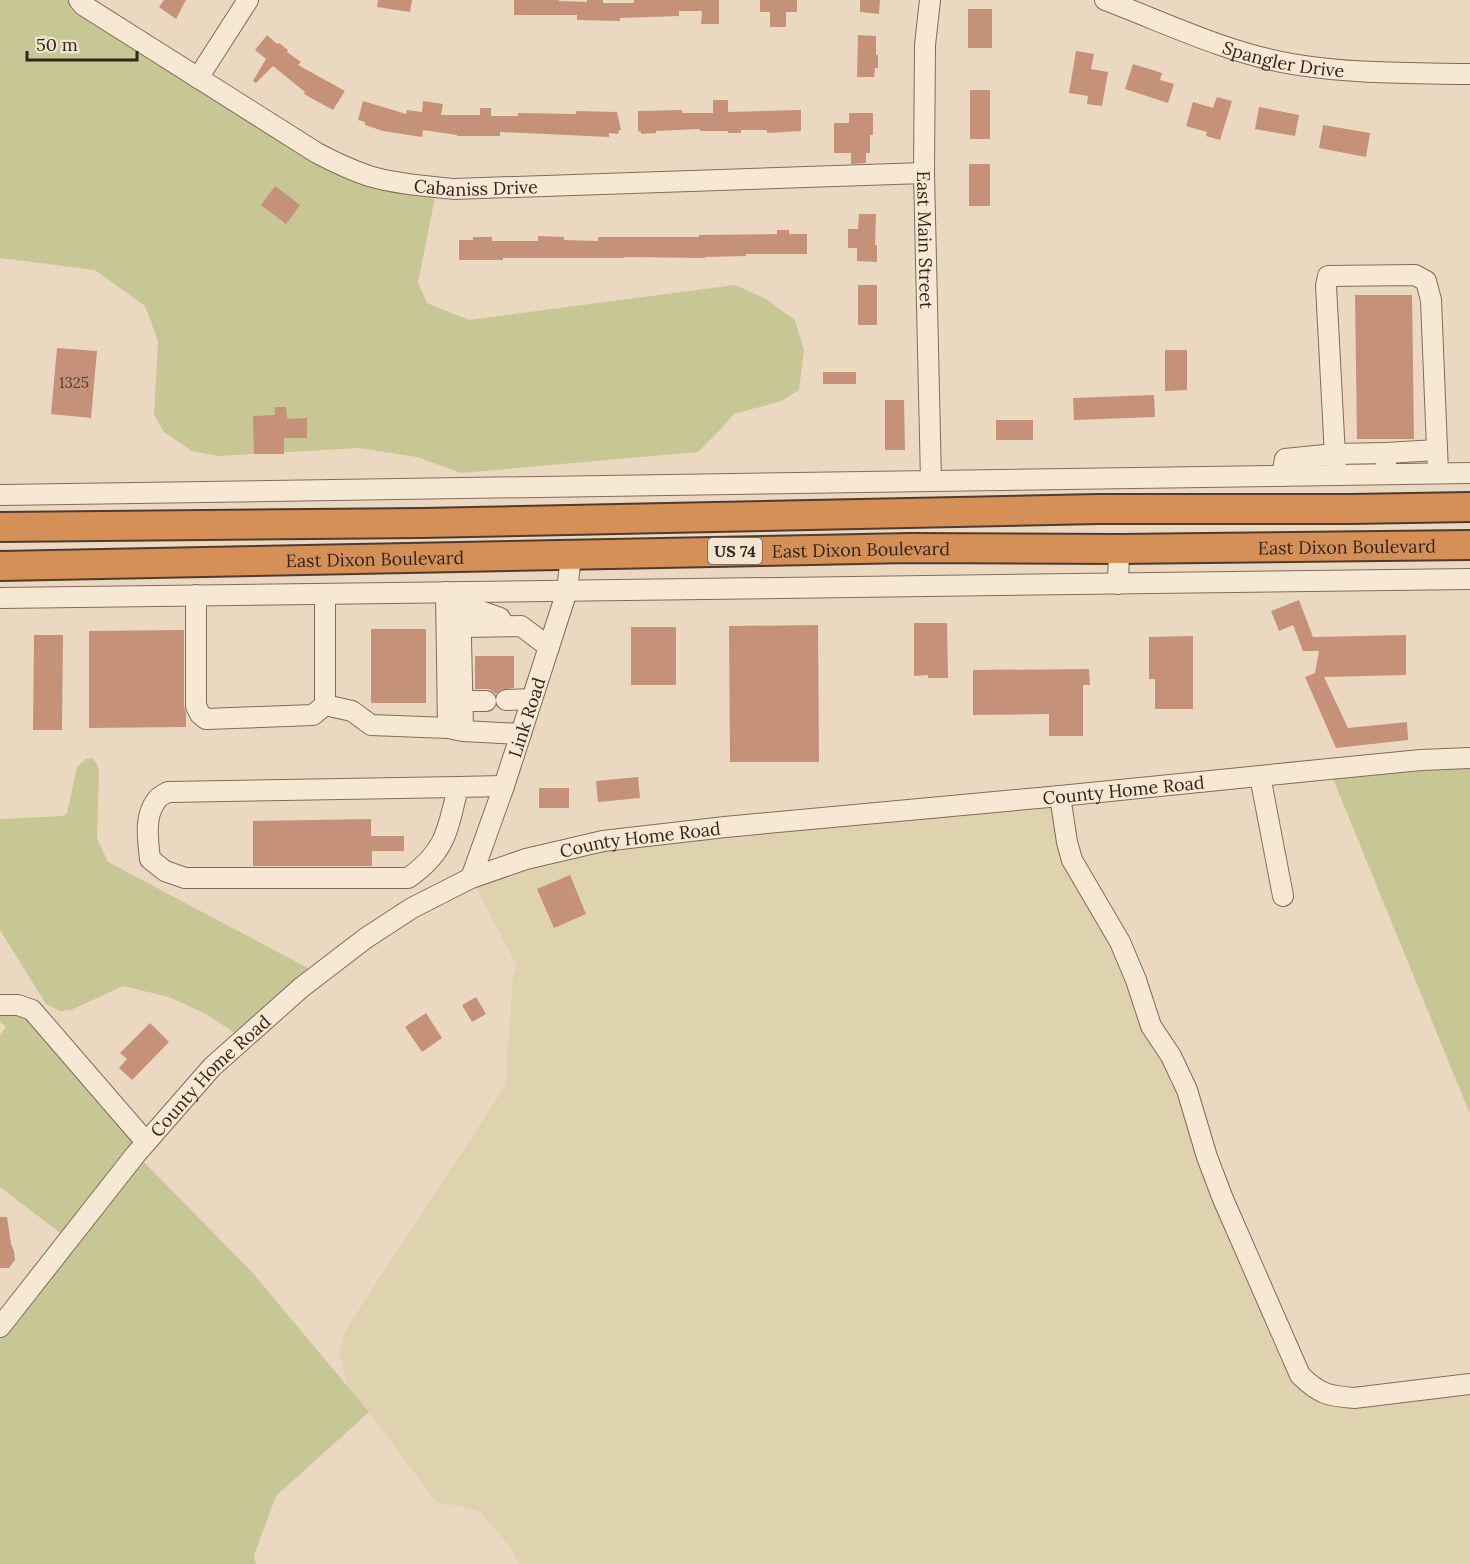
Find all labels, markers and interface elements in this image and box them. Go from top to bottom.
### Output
scale bar [27,24,136,62]
text: 50 m [36,33,78,56]
street label: Spangler Drive [1220,35,1346,82]
street label: East Main Street [912,170,939,309]
street label: Cabaniss Drive [413,173,538,201]
house number: 1325 [59,373,89,392]
street label: East Dixon Boulevard [1257,534,1436,559]
street label: East Dixon Boulevard [771,536,950,562]
road number: US 74 [708,538,762,564]
street label: East Dixon Boulevard [286,545,465,572]
street label: Link Road [503,674,550,760]
street label: County Home Road [1042,770,1206,809]
street label: County Home Road [557,816,722,862]
street label: County Home Road [145,1009,275,1141]

